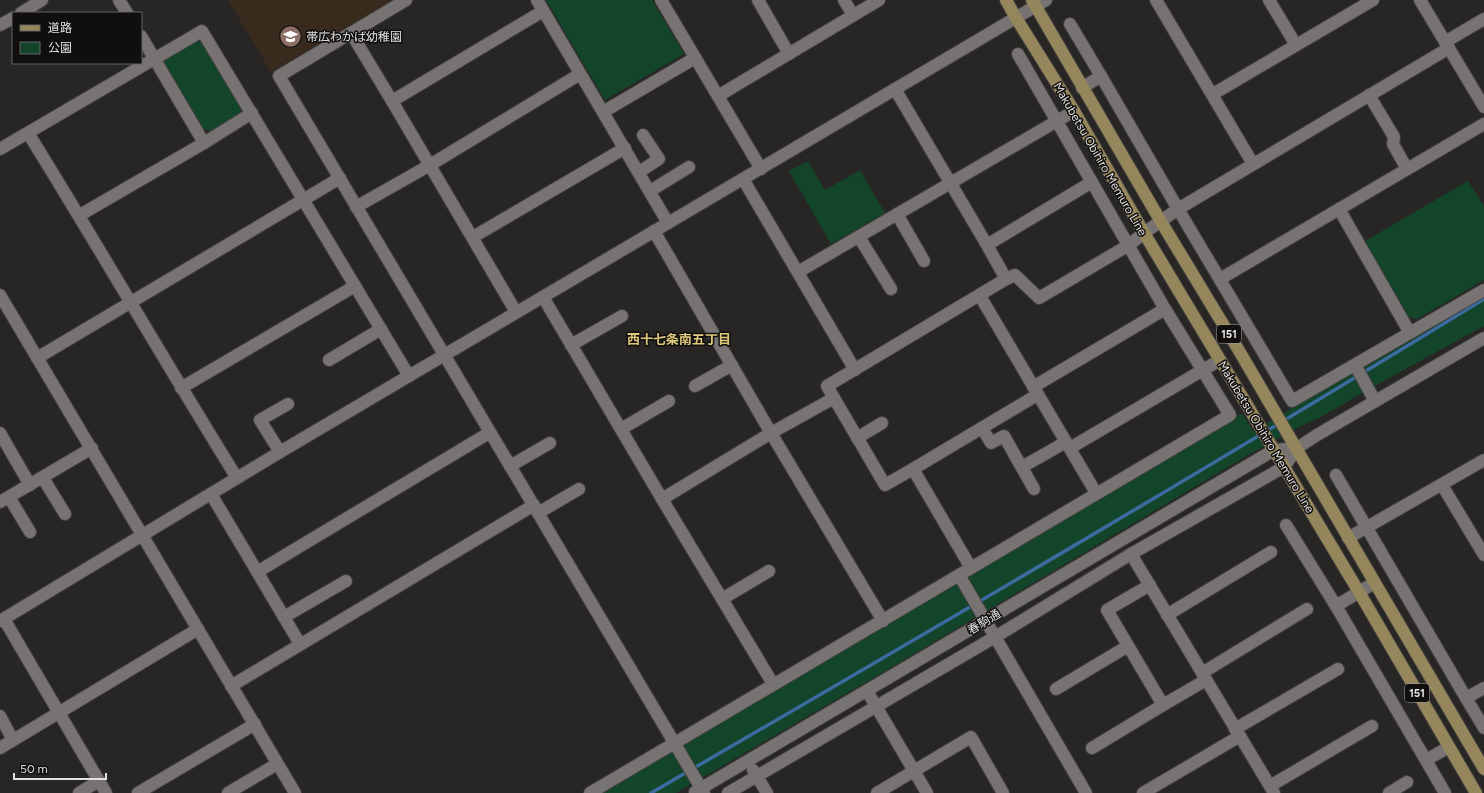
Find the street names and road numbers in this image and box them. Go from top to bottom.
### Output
street label: Makubetsu Obihiro Memuro Line [1050,80,1150,238]
road number: 151 [1217,325,1241,343]
street label: Makubetsu Obihiro Memuro Line [1215,359,1317,516]
street label: 春駒通 [965,607,1003,637]
road number: 151 [1405,684,1429,702]

